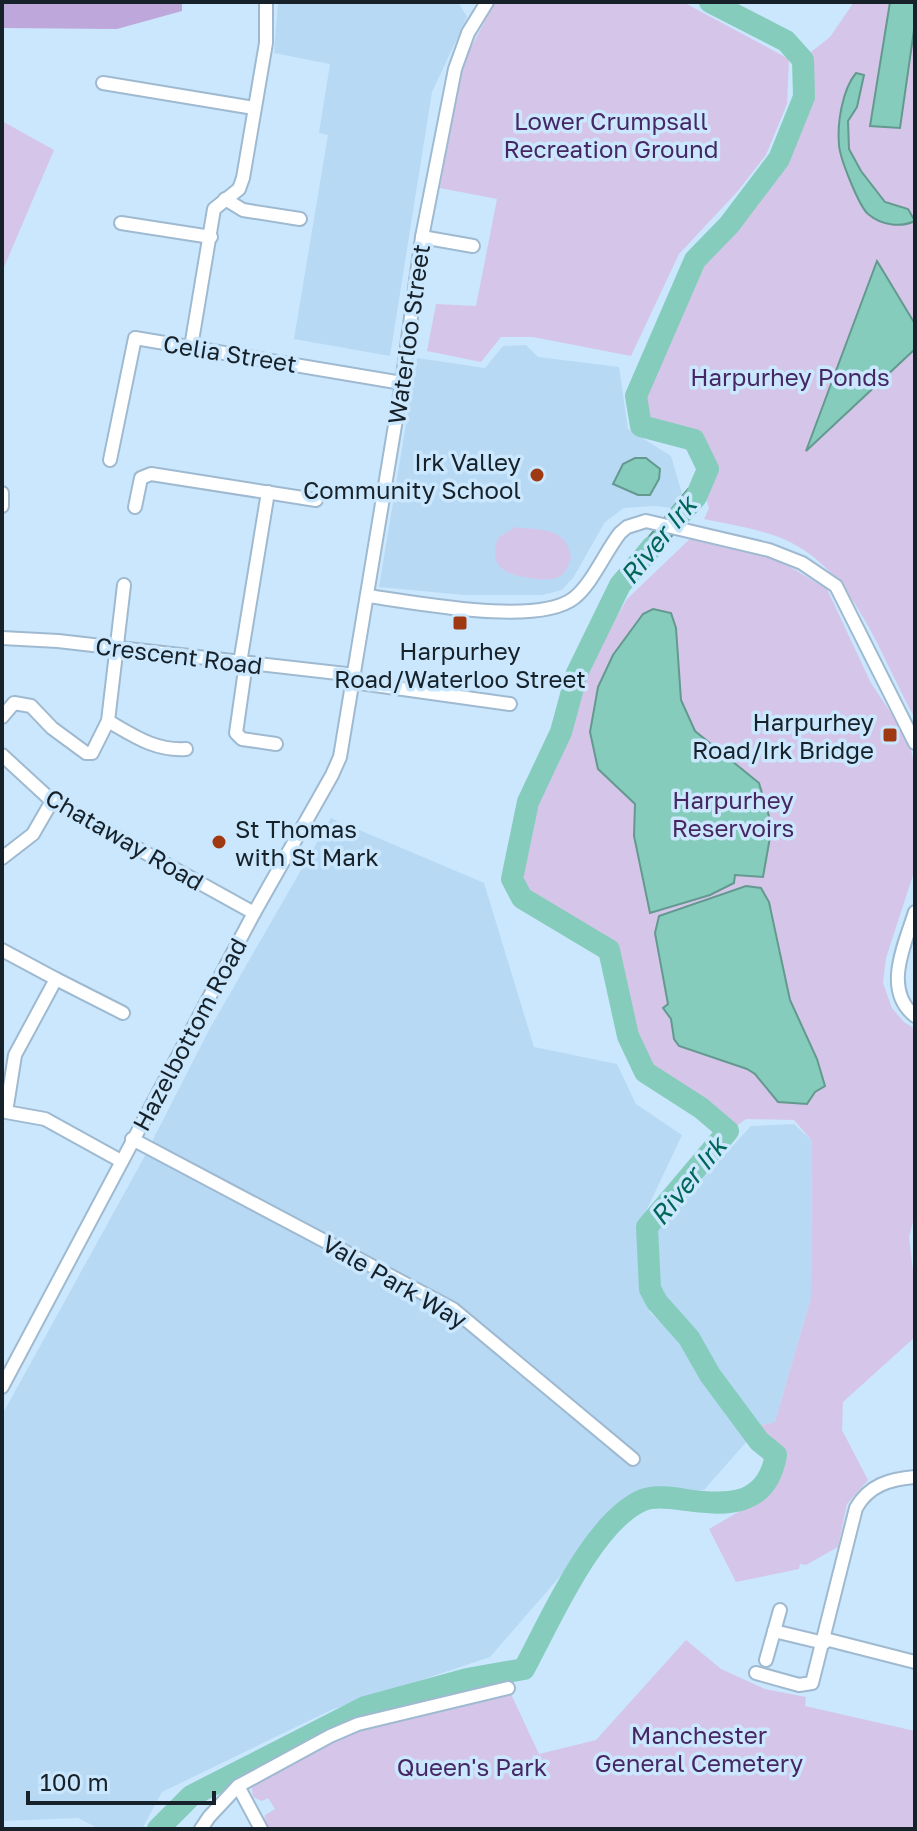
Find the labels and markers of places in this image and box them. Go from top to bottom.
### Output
place label: Irk Valley Community School [303,447,521,504]
marker: Irk Valley Community School [528,466,546,484]
marker: Harpurhey Road/Waterloo Street [451,614,469,632]
place label: Harpurhey Road/Waterloo Street [334,636,586,693]
place label: Harpurhey Road/Irk Bridge [692,707,874,764]
marker: Harpurhey Road/Irk Bridge [881,726,899,744]
place label: St Thomas with St Mark [235,814,379,871]
marker: St Thomas with St Mark [210,833,228,851]

